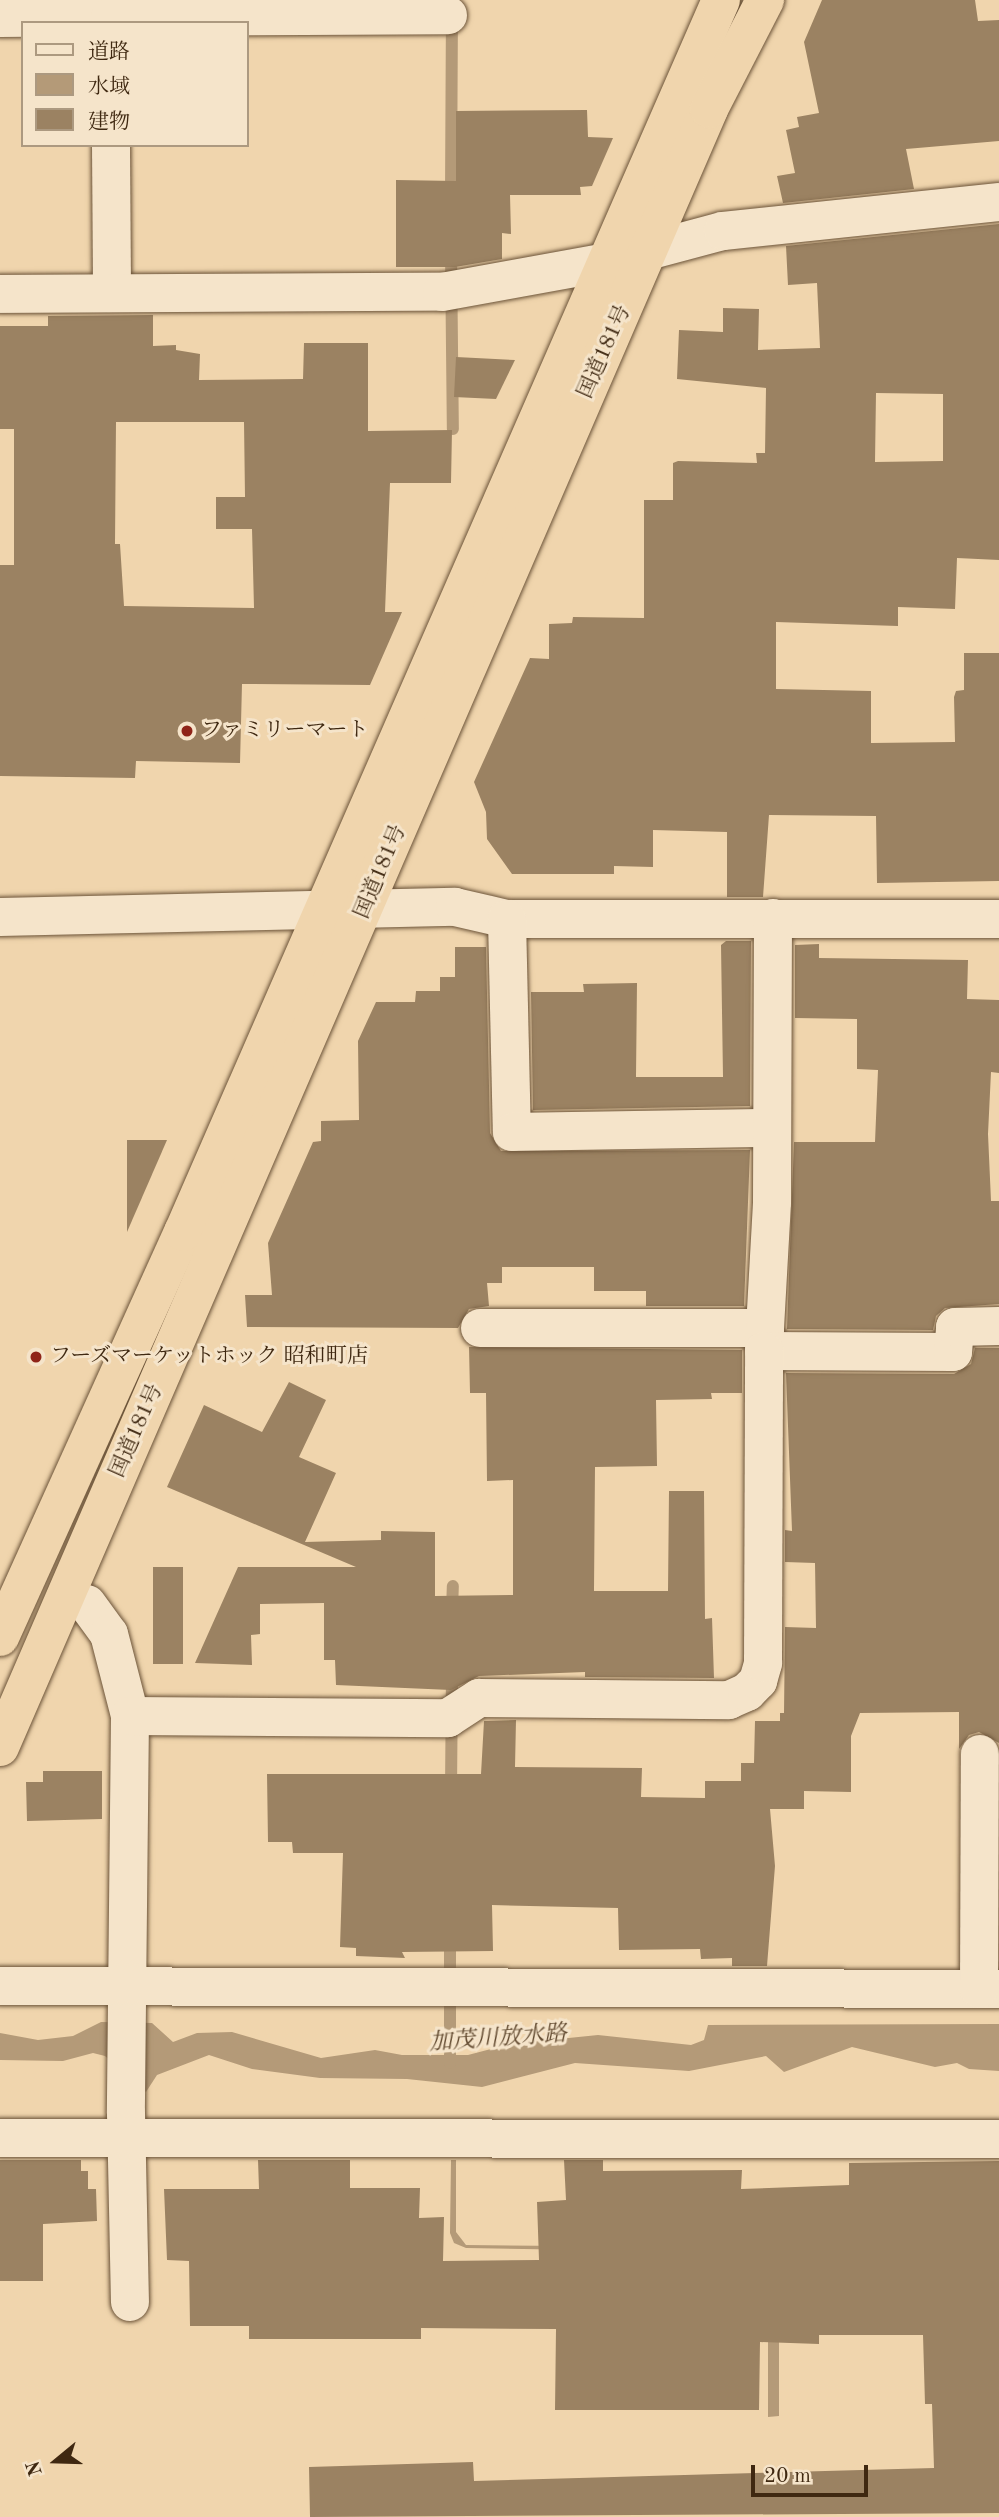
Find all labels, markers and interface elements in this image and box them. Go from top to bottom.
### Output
legend [21,21,248,147]
text: 道路 [88,42,130,63]
text: 水域 [88,77,130,98]
text: 建物 [88,112,130,133]
street label: 国道181号 [573,301,637,403]
place label: ファミリーマート [201,718,369,744]
marker: ファミリーマート [179,723,195,739]
street label: 国道181号 [350,821,412,923]
place label: フーズマーケットホック 昭和町店 [50,1344,370,1370]
marker: フーズマーケットホック 昭和町店 [28,1349,44,1365]
street label: 国道181号 [105,1380,169,1482]
water label: 加茂川放水路 [428,2020,568,2058]
north arrow [21,2426,91,2496]
scale bar [754,2450,871,2494]
text: N [24,2458,47,2478]
text: 20 m [764,2466,811,2487]

